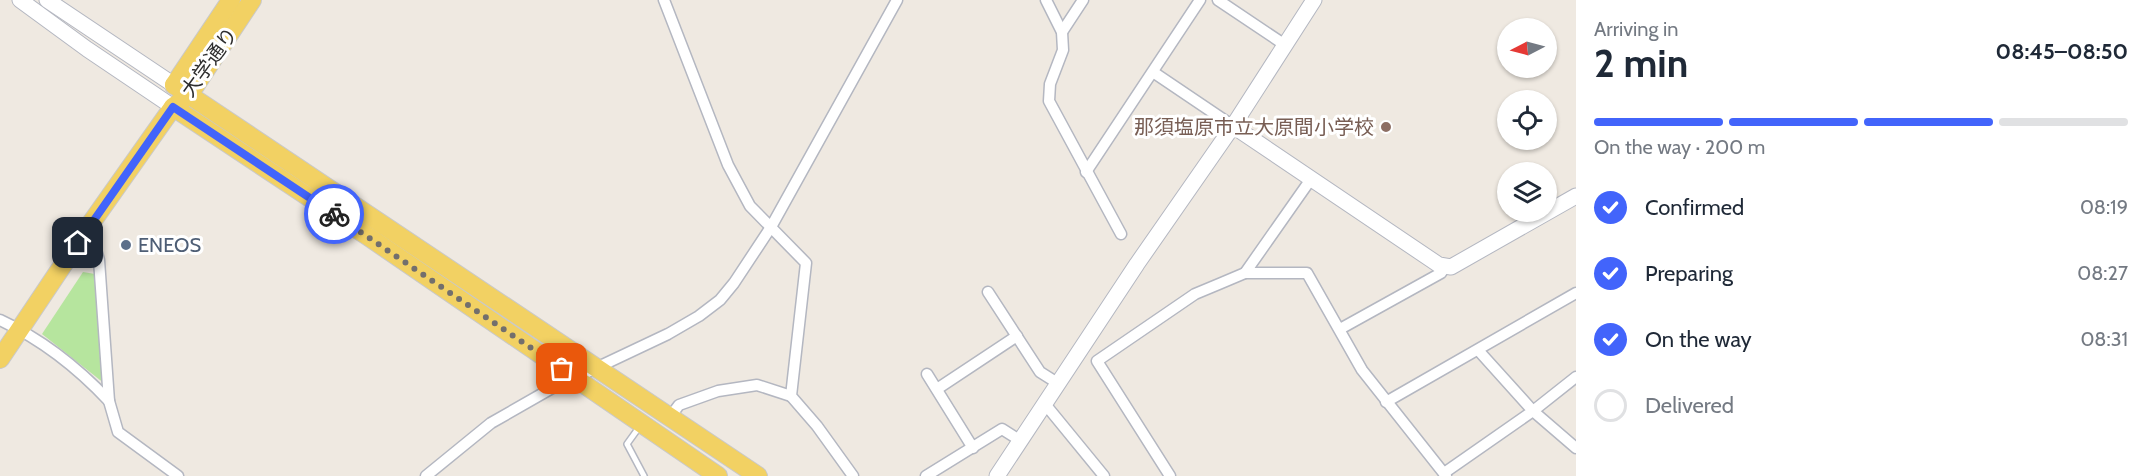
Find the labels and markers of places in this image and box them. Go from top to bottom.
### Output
place label: 那須塩原市立大原間小学校 [1134,115,1374,139]
marker: 那須塩原市立大原間小学校 [1379,120,1393,134]
pin [52,217,103,268]
place label: ENEOS [138,233,201,257]
marker: ENEOS [119,238,133,252]
pin [536,343,587,394]

